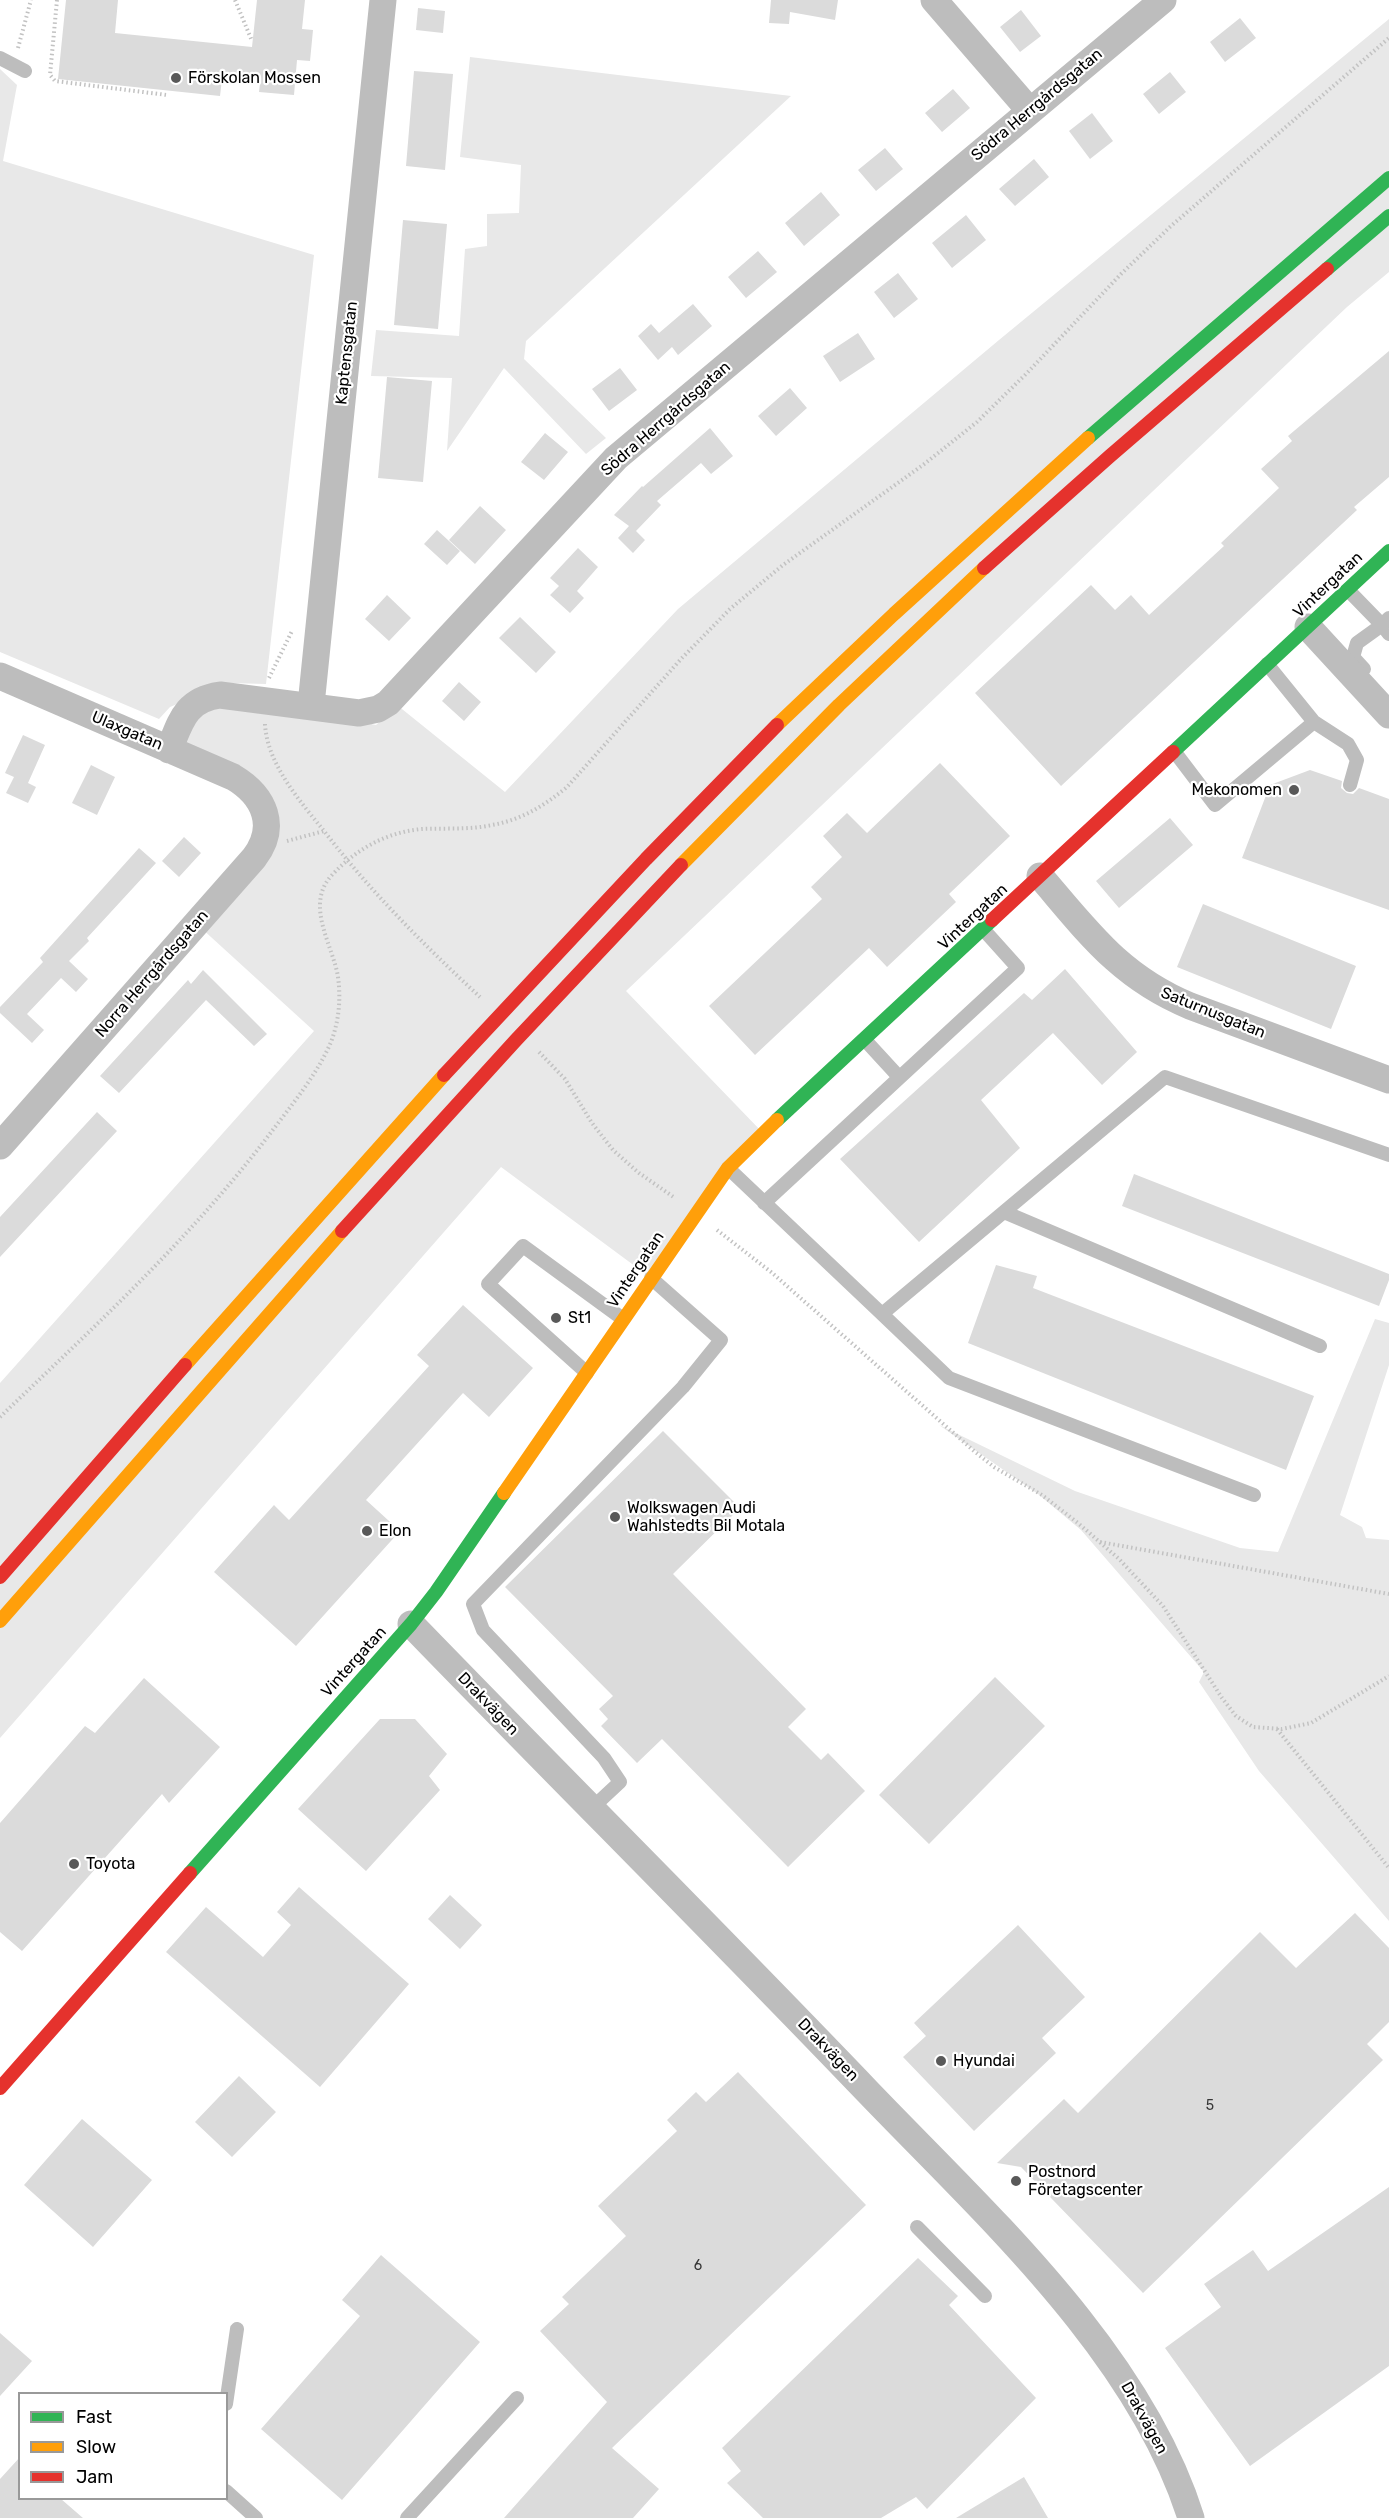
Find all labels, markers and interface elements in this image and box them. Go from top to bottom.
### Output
street label: Södra Herrgårdsgatan [968,45,1106,165]
place label: Förskolan Mossen [188,68,321,88]
marker: Förskolan Mossen [169,71,183,85]
street label: Kaptensgatan [332,300,362,406]
street label: Södra Herrgårdsgatan [598,358,734,480]
street label: Vintergatan [1289,548,1367,622]
street label: Ulaxgatan [89,707,165,755]
place label: Mekonomen [1192,780,1282,800]
marker: Mekonomen [1287,783,1301,797]
street label: Vintergatan [934,880,1012,954]
street label: Norra Herrgårdsgatan [91,906,213,1042]
street label: Saturnusgatan [1158,983,1268,1043]
street label: Vintergatan [603,1228,669,1312]
place label: St1 [568,1308,591,1328]
marker: St1 [549,1311,563,1325]
place label: Wolkswagen Audi Wahlstedts Bil Motala [627,1498,785,1536]
marker: Wolkswagen Audi Wahlstedts Bil Motala [608,1510,622,1524]
place label: Elon [379,1521,411,1541]
marker: Elon [360,1524,374,1538]
street label: Vintergatan [317,1623,391,1701]
street label: Drakvägen [453,1669,523,1739]
place label: Toyota [86,1854,135,1874]
marker: Toyota [67,1857,81,1871]
street label: Drakvägen [793,2015,863,2085]
place label: Hyundai [953,2051,1015,2071]
marker: Hyundai [934,2054,948,2068]
house number: 5 [1206,2098,1214,2114]
place label: Postnord Företagscenter [1028,2162,1143,2200]
marker: Postnord Företagscenter [1009,2174,1023,2188]
house number: 6 [694,2258,702,2274]
street label: Drakvägen [1116,2379,1172,2457]
legend [18,2392,228,2500]
text: Fast [76,2406,112,2428]
text: Slow [76,2436,116,2458]
text: Jam [76,2466,113,2488]

